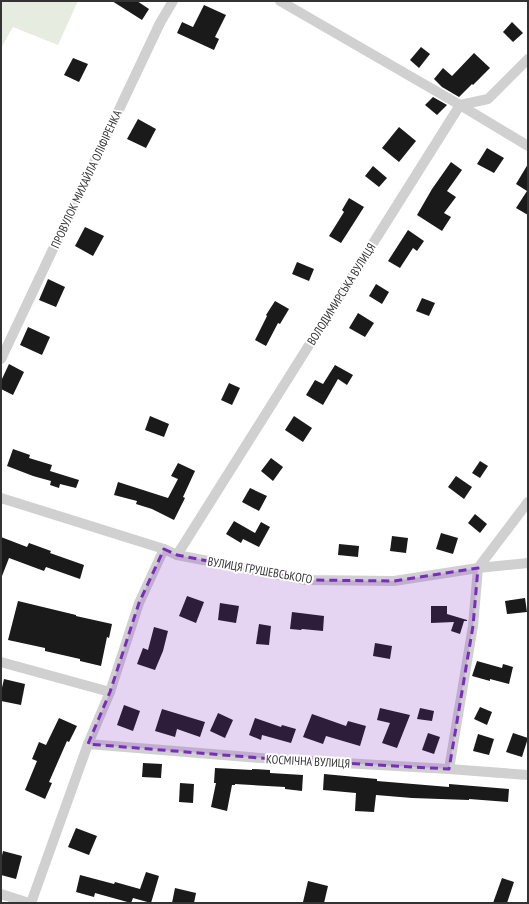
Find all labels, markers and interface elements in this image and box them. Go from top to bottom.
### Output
street label: ПРОВУЛОК МИХАЙЛА ОЛІФІРЕНКА [47,107,125,250]
street label: ВОЛОДИМИРСЬКА ВУЛИЦЯ [304,240,378,348]
street label: ВУЛИЦЯ ГРУШЕВСЬКОГО [206,553,314,587]
street label: КОСМІЧНА ВУЛИЦЯ [266,751,350,771]

